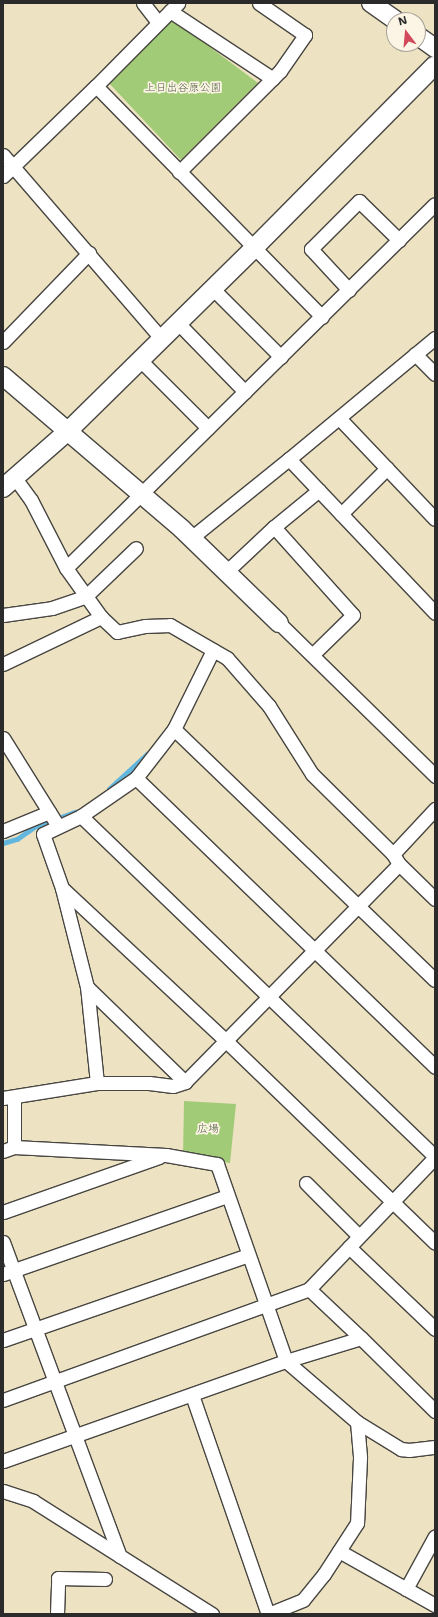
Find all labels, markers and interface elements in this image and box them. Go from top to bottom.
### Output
north arrow [386,12,426,52]
text: N [397,13,409,29]
park label: 上日出谷原公園 [145,81,221,95]
park label: 広場 [197,1122,219,1136]

